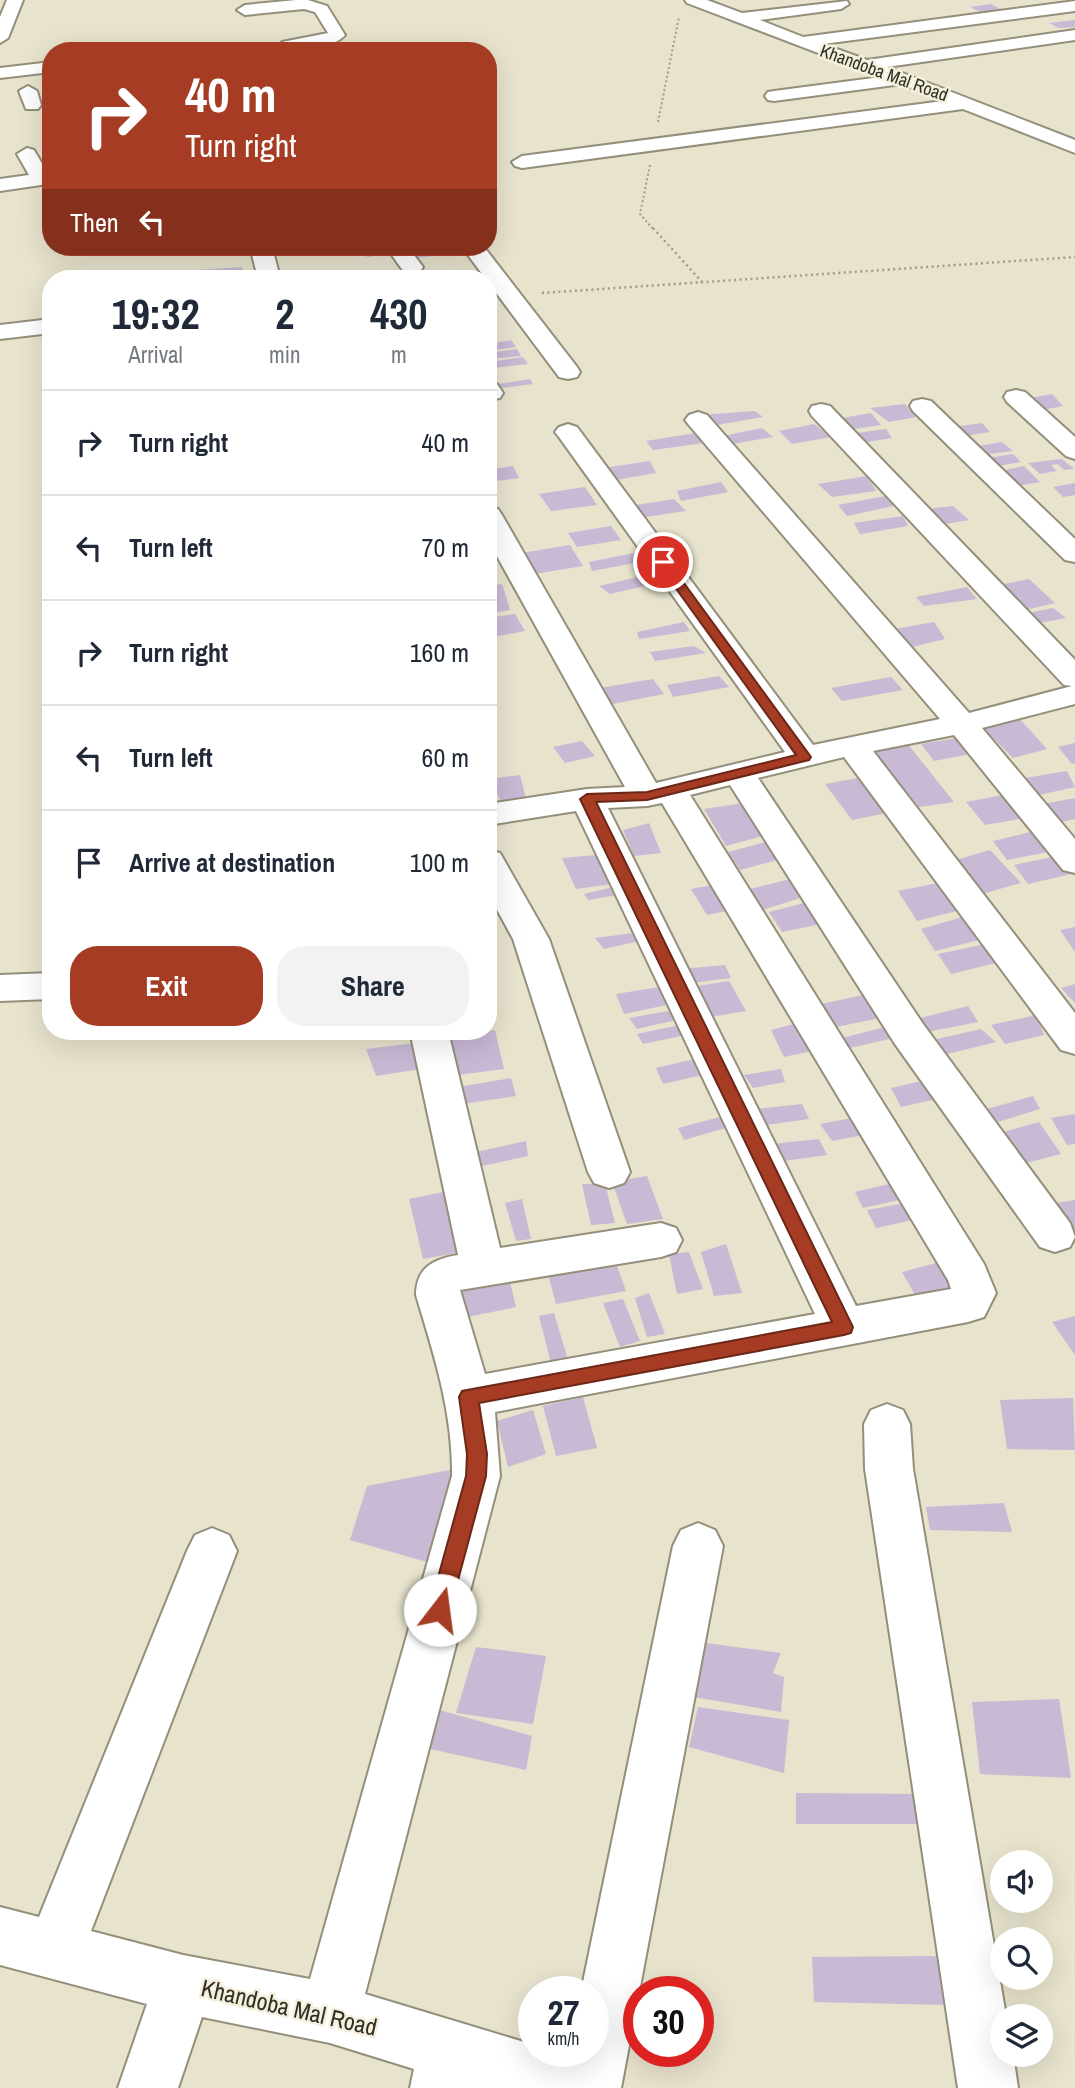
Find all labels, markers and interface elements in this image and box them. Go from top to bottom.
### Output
street label: Khandoba Mal Road [817,38,952,107]
text: 40 m [185,61,277,127]
icon: right [70,70,161,161]
text: Turn right [185,124,297,167]
icon: left [133,203,171,241]
text: Then [70,205,119,240]
text: 19:32 [112,286,200,342]
text: 2 [275,286,294,342]
text: 430 [370,286,428,342]
text: Arrival [128,339,183,370]
text: min [269,339,301,370]
text: m [391,339,407,370]
icon: right [70,424,108,462]
text: Turn right [129,425,228,460]
text: 40 m [422,425,469,460]
icon: left [70,529,108,567]
text: Turn left [129,530,213,565]
text: 70 m [422,530,469,565]
pin [633,532,693,592]
icon: arrive [644,543,682,581]
icon: right [70,634,108,672]
text: Turn right [129,635,228,670]
text: 160 m [410,635,469,670]
icon: left [70,739,108,777]
text: Turn left [129,740,213,775]
text: 60 m [422,740,469,775]
icon: arrive [70,844,108,882]
text: Arrive at destination [129,845,335,880]
text: 100 m [410,845,469,880]
button: Exit [70,946,263,1026]
button: Share [277,946,469,1026]
position arrow [403,1573,477,1647]
map controls [990,1850,1053,2067]
button: sound [990,1850,1053,1913]
button: search [990,1927,1053,1990]
street label: Khandoba Mal Road [198,1971,380,2043]
speed limit sign: 30 [623,1976,714,2067]
text: 27 [548,1989,579,2036]
button: layers [990,2004,1053,2067]
text: km/h [548,2026,580,2051]

